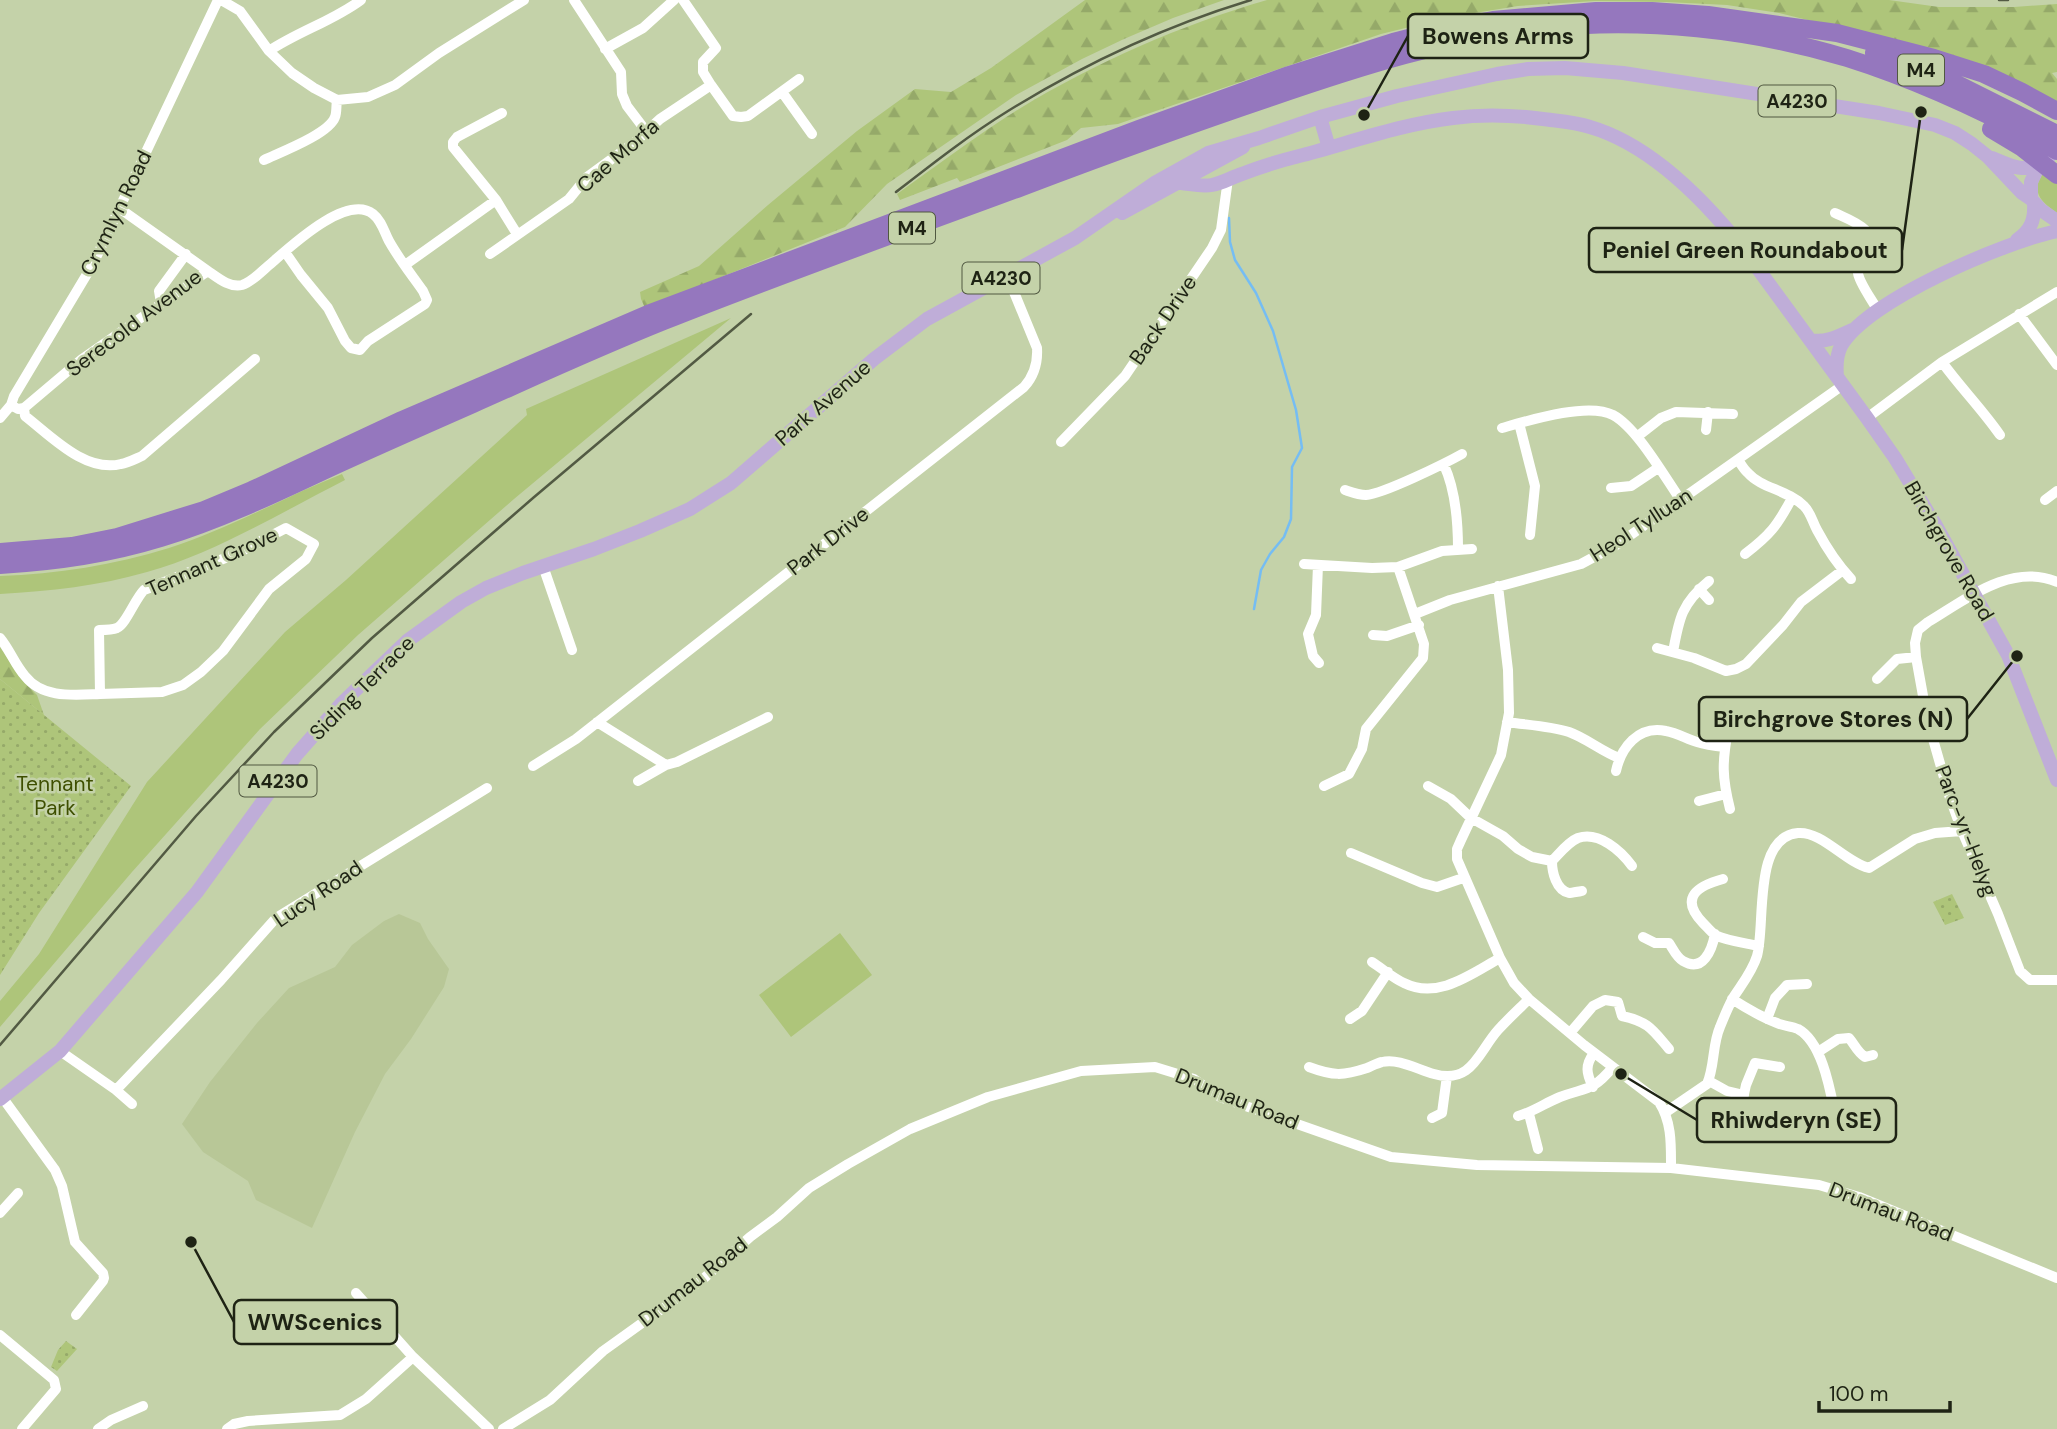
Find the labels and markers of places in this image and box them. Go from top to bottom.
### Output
callout: Bowens Arms [1408,14,1588,58]
callout: Peniel Green Roundabout [1589,228,1902,272]
callout: Birchgrove Stores (N) [1699,697,1967,741]
callout: Rhiwderyn (SE) [1697,1098,1896,1142]
callout: WWScenics [234,1300,397,1344]

